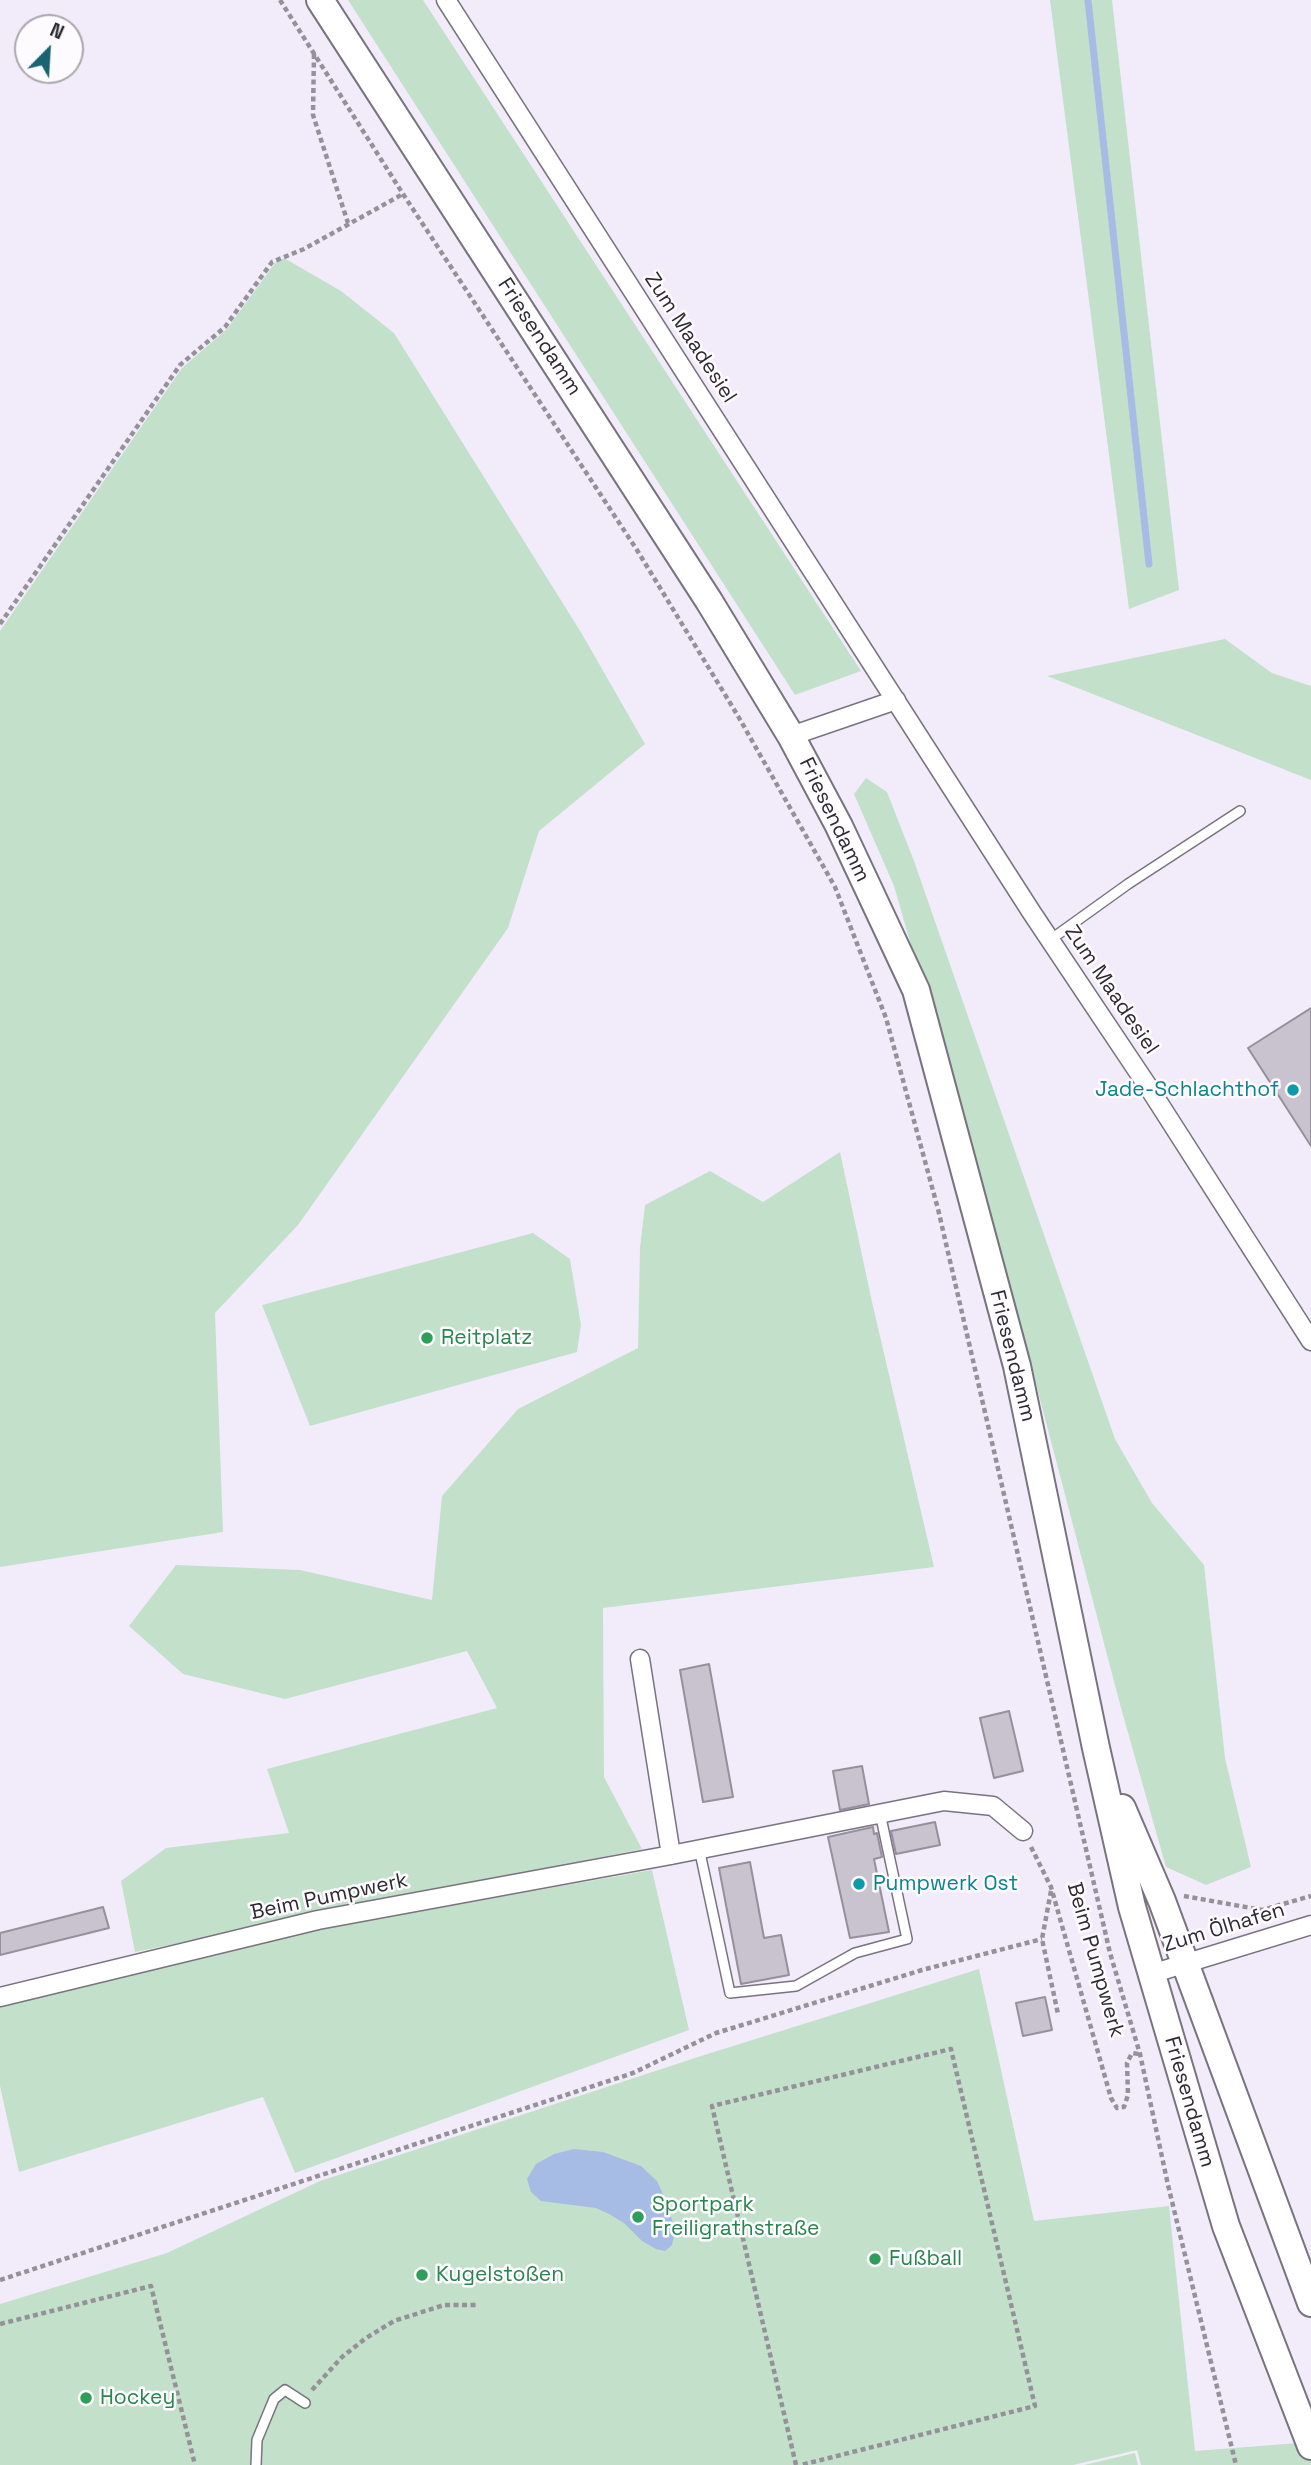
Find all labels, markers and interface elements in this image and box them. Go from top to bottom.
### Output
north arrow [14,14,84,84]
text: N [46,17,68,45]
street label: Zum Maadesiel [639,268,741,408]
street label: Friesendamm [492,274,586,400]
street label: Friesendamm [793,754,875,886]
street label: Zum Maadesiel [1059,921,1163,1059]
place label: Jade-Schlachthof [1095,1077,1279,1103]
marker: Jade-Schlachthof [1285,1082,1301,1098]
street label: Friesendamm [983,1287,1041,1425]
place label: Reitplatz [441,1325,532,1351]
marker: Reitplatz [419,1330,435,1346]
street label: Beim Pumpwerk [248,1868,410,1926]
place label: Pumpwerk Ost [873,1871,1018,1897]
marker: Pumpwerk Ost [851,1876,867,1892]
street label: Beim Pumpwerk [1061,1880,1129,2040]
street label: Zum Ölhafen [1160,1898,1288,1958]
street label: Friesendamm [1158,2034,1220,2170]
place label: Sportpark Freiligrathstraße [652,2192,819,2242]
marker: Sportpark Freiligrathstraße [630,2209,646,2225]
place label: Fußball [889,2246,962,2272]
marker: Fußball [867,2251,883,2267]
place label: Kugelstoßen [436,2262,564,2288]
marker: Kugelstoßen [414,2267,430,2283]
place label: Hockey [100,2385,175,2411]
marker: Hockey [78,2390,94,2406]

